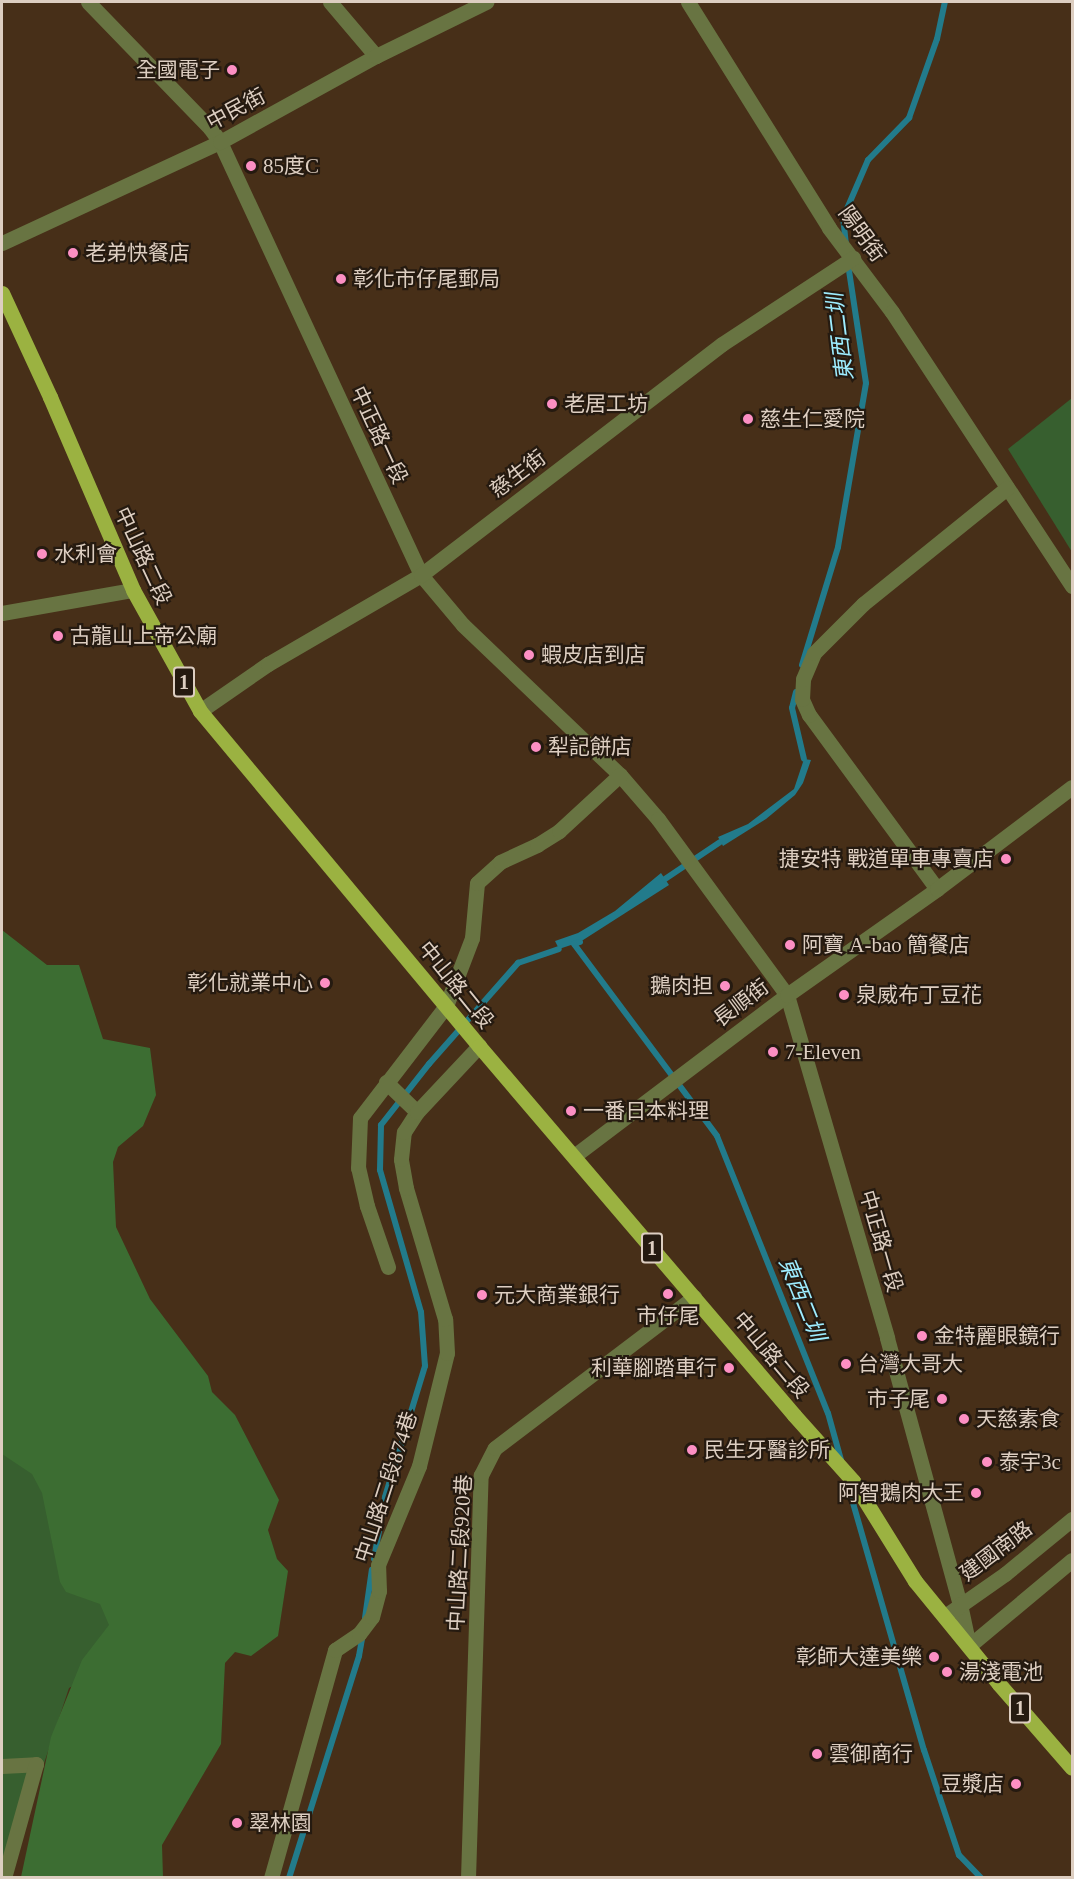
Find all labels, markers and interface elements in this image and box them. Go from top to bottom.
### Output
place label: 全國電子 [136,57,220,83]
marker: 全國電子 [225,63,239,77]
street label: 中民街 [202,83,270,135]
place label: 85度C [263,153,319,179]
marker: 85度C [244,159,258,173]
street label: 陽明街 [833,201,891,267]
place label: 老弟快餐店 [85,240,190,266]
marker: 老弟快餐店 [66,246,80,260]
place label: 彰化市仔尾郵局 [353,266,500,292]
marker: 彰化市仔尾郵局 [334,272,348,286]
water label: 東西二圳 [822,292,858,382]
street label: 中正路一段 [345,382,413,488]
place label: 老居工坊 [564,391,648,417]
marker: 老居工坊 [545,397,559,411]
place label: 慈生仁愛院 [760,406,865,432]
marker: 慈生仁愛院 [741,412,755,426]
street label: 慈生街 [485,445,551,503]
street label: 中山路二段 [109,503,177,609]
place label: 水利會 [54,541,117,567]
marker: 水利會 [35,547,49,561]
place label: 古龍山上帝公廟 [70,623,217,649]
marker: 古龍山上帝公廟 [51,629,65,643]
place label: 蝦皮店到店 [541,642,646,668]
marker: 蝦皮店到店 [522,648,536,662]
road number: 1 [172,665,196,699]
place label: 犁記餅店 [548,734,632,760]
marker: 犁記餅店 [529,740,543,754]
place label: 捷安特 戰道單車專賣店 [779,846,994,872]
marker: 捷安特 戰道單車專賣店 [999,852,1013,866]
place label: 阿寶 A-bao 簡餐店 [802,932,970,958]
street label: 中山路二段 [413,936,499,1034]
marker: 阿寶 A-bao 簡餐店 [783,938,797,952]
place label: 彰化就業中心 [187,970,313,996]
place label: 鵝肉担 [650,973,713,999]
street label: 長順街 [708,974,774,1032]
marker: 彰化就業中心 [318,976,332,990]
marker: 鵝肉担 [718,979,732,993]
place label: 泉威布丁豆花 [856,982,982,1008]
marker: 泉威布丁豆花 [837,988,851,1002]
place label: 7-Eleven [785,1039,861,1065]
marker: 7-Eleven [766,1045,780,1059]
place label: 一番日本料理 [583,1098,709,1124]
marker: 一番日本料理 [564,1104,578,1118]
street label: 中正路一段 [854,1187,908,1295]
road number: 1 [640,1231,664,1265]
water label: 東西二圳 [773,1253,831,1345]
place label: 元大商業銀行 [494,1282,620,1308]
marker: 市仔尾 [661,1287,675,1301]
marker: 元大商業銀行 [475,1288,489,1302]
place label: 市仔尾 [637,1303,699,1329]
street label: 中山路二段 [728,1307,814,1403]
place label: 金特麗眼鏡行 [934,1323,1060,1349]
marker: 金特麗眼鏡行 [915,1329,929,1343]
place label: 台灣大哥大 [858,1351,963,1377]
place label: 利華腳踏車行 [591,1355,717,1381]
marker: 台灣大哥大 [839,1357,853,1371]
marker: 利華腳踏車行 [722,1361,736,1375]
place label: 市子尾 [867,1386,930,1412]
marker: 市子尾 [935,1392,949,1406]
place label: 天慈素食 [976,1406,1060,1432]
street label: 中山路二段874巷 [350,1408,422,1566]
marker: 天慈素食 [957,1412,971,1426]
place label: 民生牙醫診所 [704,1437,830,1463]
marker: 民生牙醫診所 [685,1443,699,1457]
place label: 泰宇3c [999,1449,1061,1475]
marker: 泰宇3c [980,1455,994,1469]
street label: 中山路二段920巷 [443,1474,477,1632]
place label: 阿智鵝肉大王 [838,1480,964,1506]
marker: 阿智鵝肉大王 [969,1486,983,1500]
street label: 建國南路 [955,1516,1037,1586]
place label: 彰師大達美樂 [796,1644,922,1670]
marker: 彰師大達美樂 [927,1650,941,1664]
place label: 湯淺電池 [959,1659,1043,1685]
marker: 湯淺電池 [940,1665,954,1679]
road number: 1 [1008,1691,1032,1725]
place label: 雲御商行 [829,1741,913,1767]
marker: 雲御商行 [810,1747,824,1761]
place label: 豆漿店 [941,1771,1004,1797]
marker: 豆漿店 [1009,1777,1023,1791]
place label: 翠林園 [249,1810,312,1836]
marker: 翠林園 [230,1816,244,1830]

